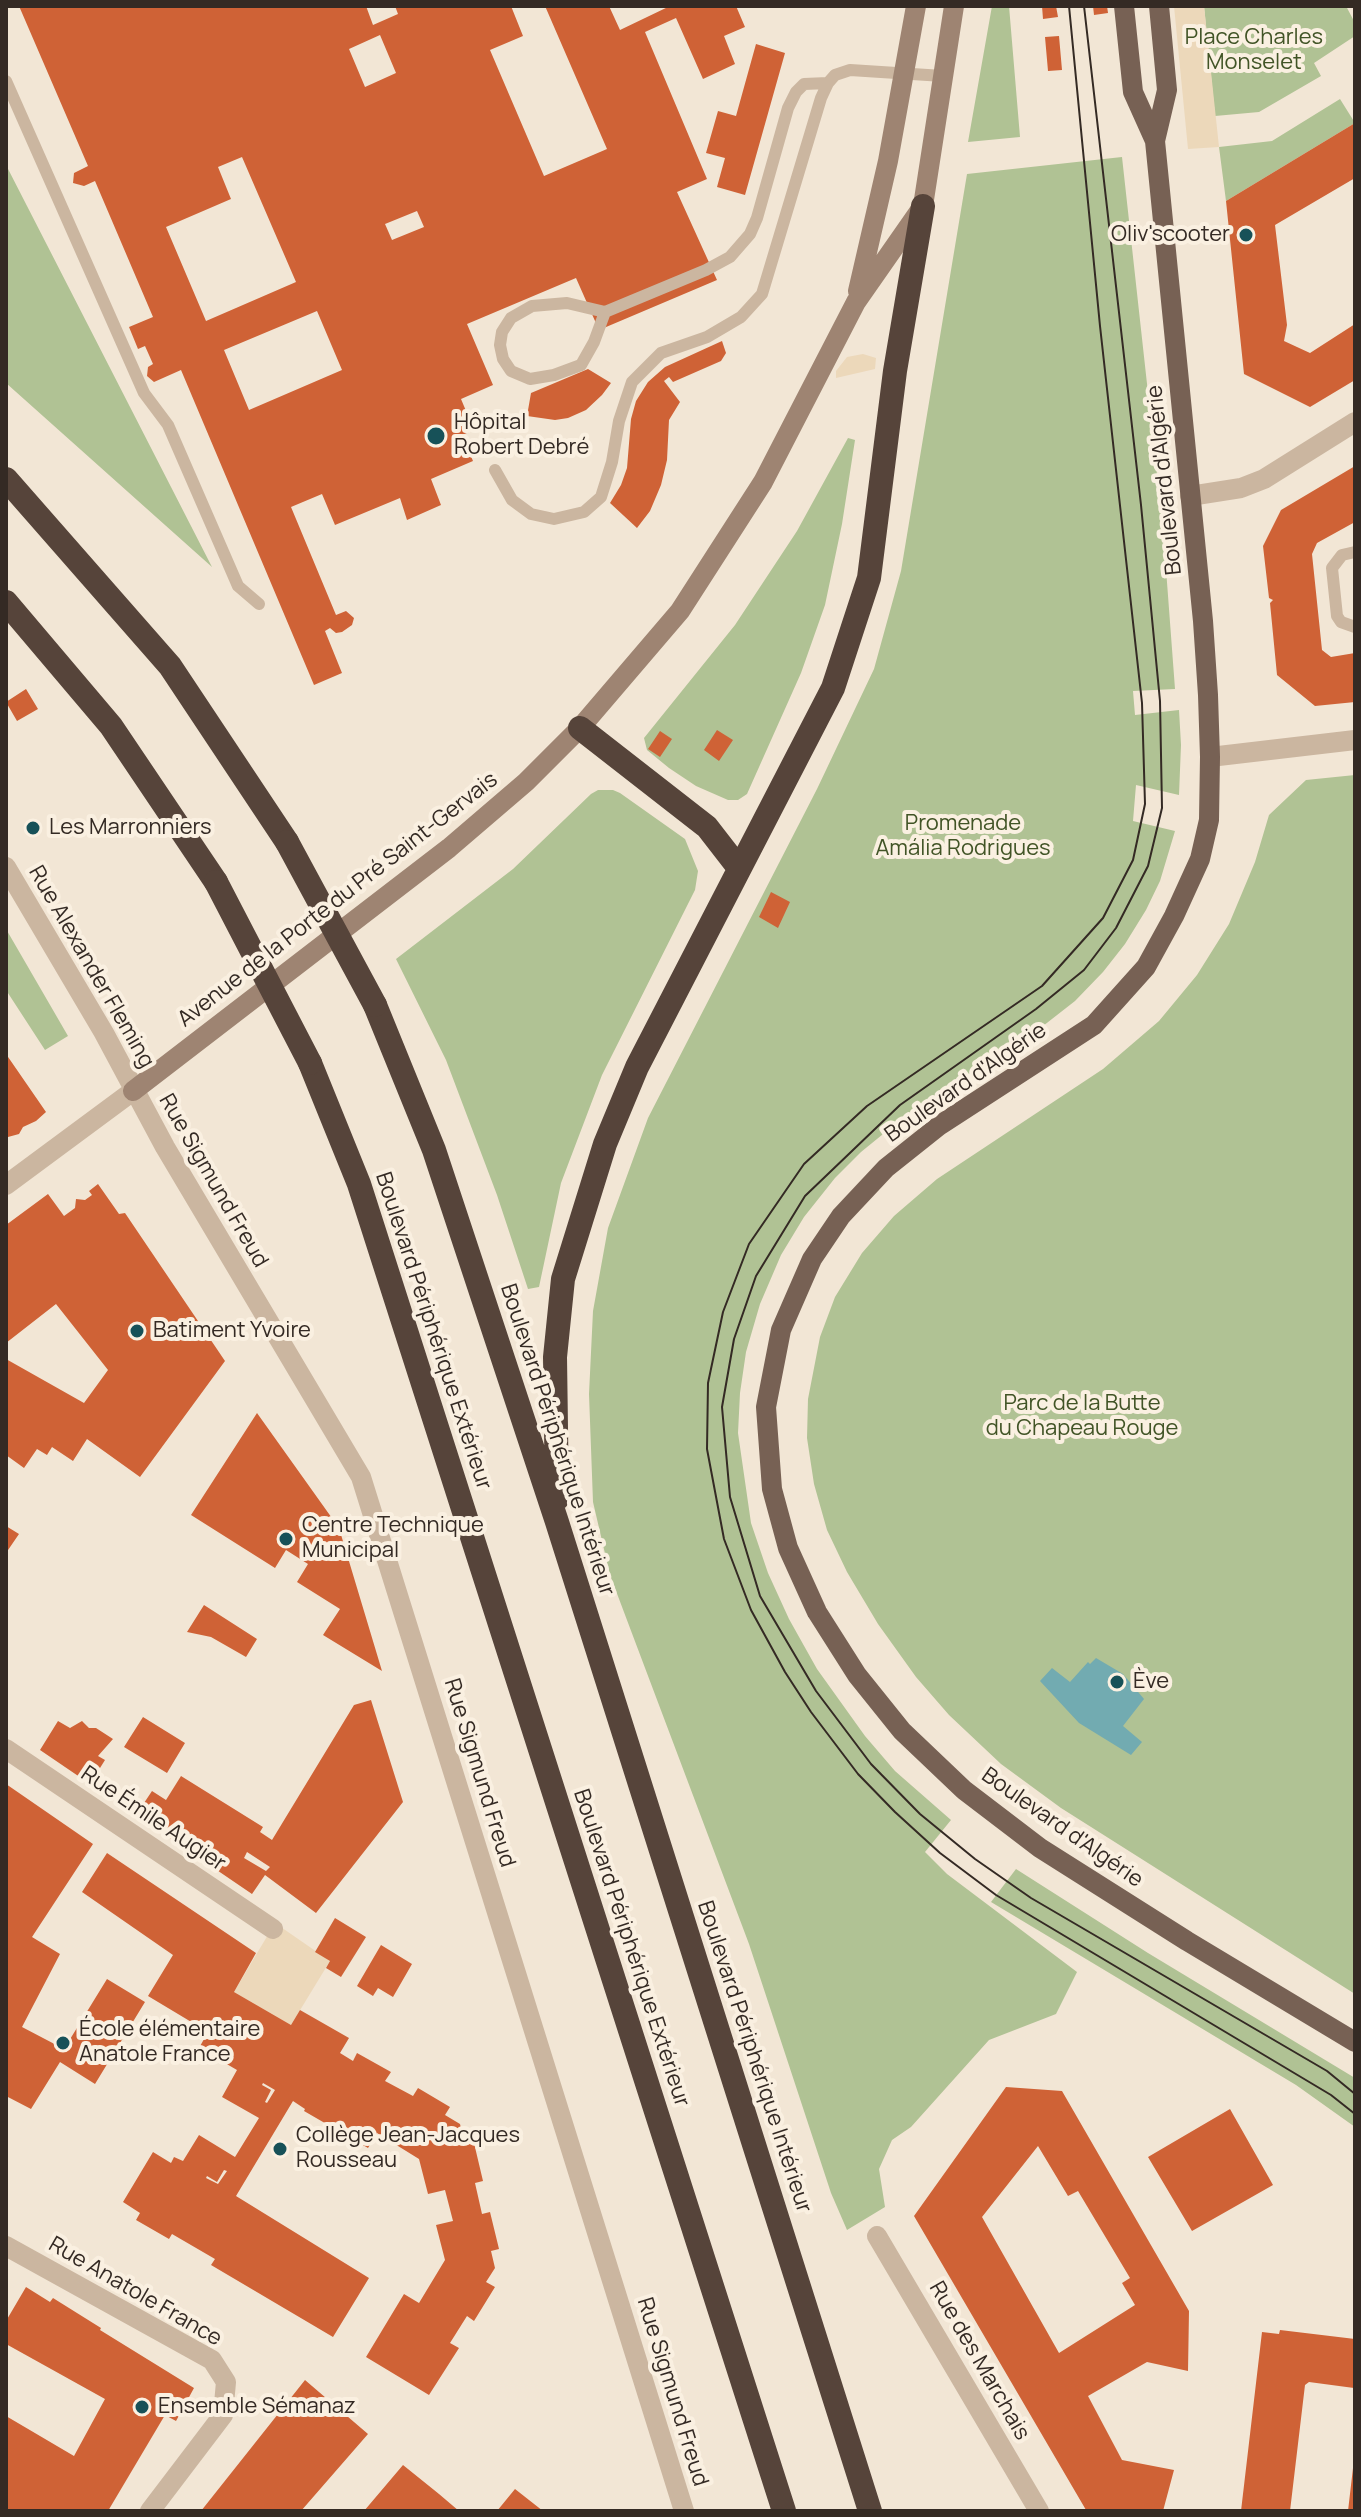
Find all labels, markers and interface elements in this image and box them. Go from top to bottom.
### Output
park label: Place Charles Monselet [1185,25,1323,76]
place label: Oliv'scooter [1111,222,1230,248]
marker: Oliv'scooter [1237,226,1255,244]
street label: Boulevard d'Algérie [1142,384,1188,576]
place label: Hôpital Robert Debré [454,410,589,462]
marker: Hôpital Robert Debré [425,425,447,447]
street label: Avenue de la Porte du Pré Saint-Gervais [173,767,503,1033]
park label: Promenade Amália Rodrigues [875,811,1051,862]
place label: Les Marronniers [49,815,212,841]
marker: Les Marronniers [24,819,42,837]
street label: Rue Alexander Fleming [22,861,160,1073]
street label: Boulevard d'Algérie [880,1017,1052,1149]
street label: Rue Sigmund Freud [153,1090,273,1272]
street label: Boulevard Périphérique Extérieur [369,1169,497,1493]
street label: Boulevard Périphérique Intérieur [494,1281,620,1599]
place label: Batiment Yvoire [153,1318,311,1344]
marker: Batiment Yvoire [128,1322,146,1340]
park label: Parc de la Butte du Chapeau Rouge [986,1391,1178,1442]
place label: Centre Technique Municipal [302,1513,484,1564]
marker: Centre Technique Municipal [277,1530,295,1548]
place label: Ève [1133,1669,1169,1695]
marker: Ève [1108,1673,1126,1691]
street label: Rue Sigmund Freud [438,1676,520,1870]
street label: Rue Émile Augier [76,1761,230,1877]
street label: Boulevard d'Algérie [976,1762,1148,1894]
street label: Boulevard Périphérique Extérieur [567,1786,695,2110]
street label: Boulevard Périphérique Intérieur [691,1898,817,2216]
place label: École élémentaire Anatole France [79,2017,260,2068]
marker: École élémentaire Anatole France [54,2034,72,2052]
place label: Collège Jean-Jacques Rousseau [296,2123,520,2174]
marker: Collège Jean-Jacques Rousseau [271,2140,289,2158]
street label: Rue Anatole France [44,2232,226,2352]
street label: Rue des Marchais [923,2277,1035,2445]
street label: Rue Sigmund Freud [631,2295,713,2489]
place label: Ensemble Sémanaz [158,2394,356,2420]
marker: Ensemble Sémanaz [133,2398,151,2416]

